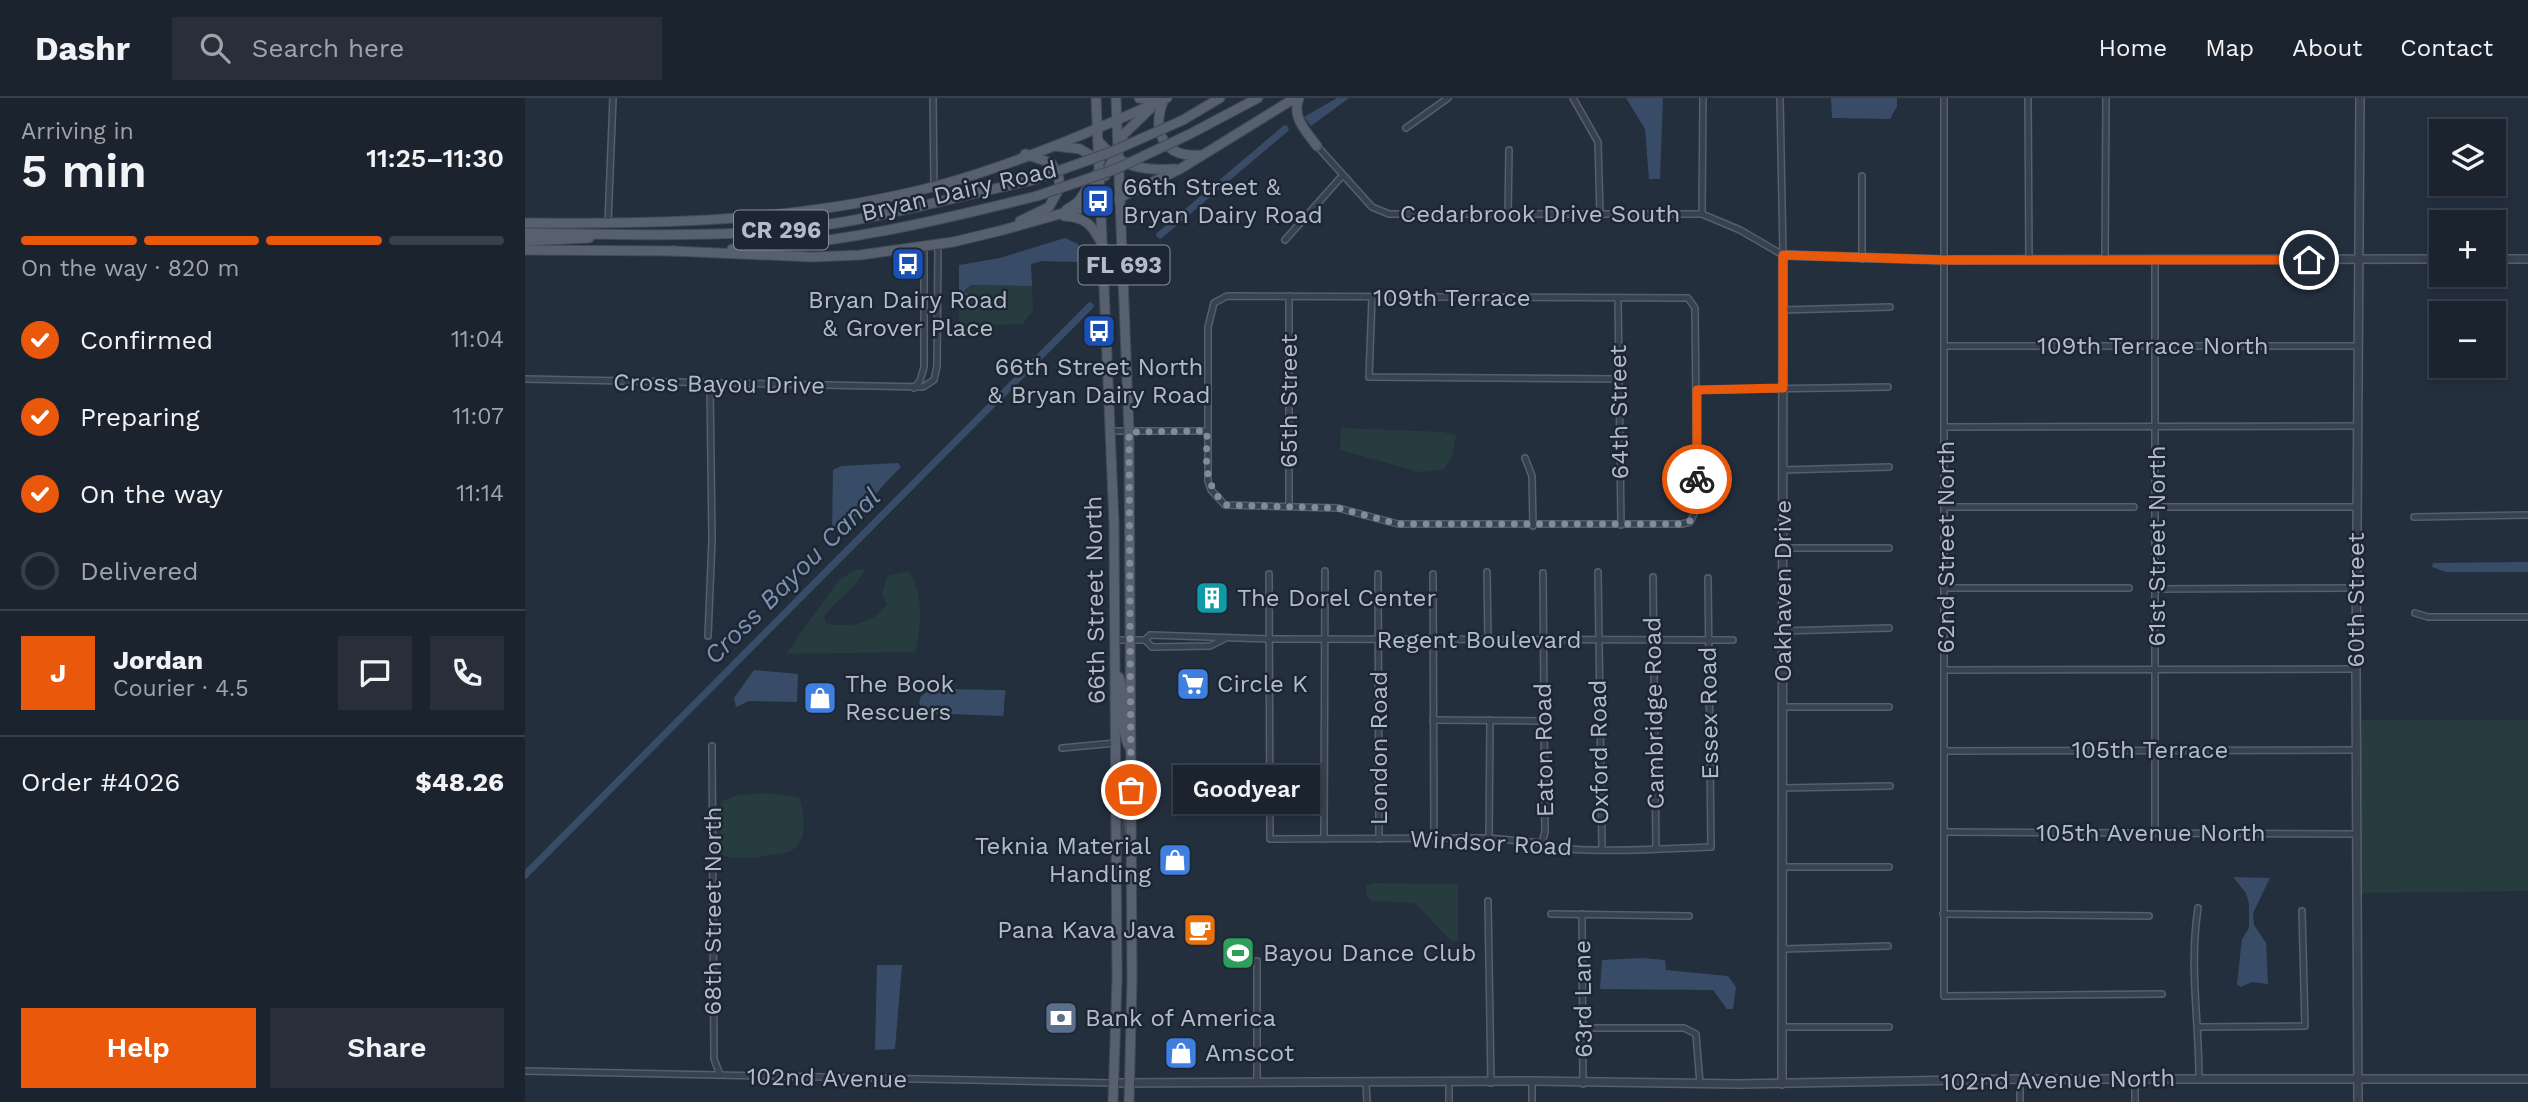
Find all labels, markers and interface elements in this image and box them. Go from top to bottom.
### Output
search box [172,17,662,80]
text: Dashr [35,29,130,68]
icon: search [196,29,234,67]
text: Search here [252,33,404,63]
text: Home [2099,34,2167,62]
text: Map [2205,34,2254,62]
text: About [2292,34,2362,62]
text: Contact [2400,34,2493,62]
text: Arriving in [21,118,134,145]
map controls [2429,119,2506,378]
button: layers [2429,119,2506,196]
text: 11:25–11:30 [366,143,504,173]
text: 5 min [21,144,147,198]
street label: Bryan Dairy Road [859,155,1059,227]
place label: 66th Street & Bryan Dairy Road [1123,173,1323,229]
bus stop icon: 66th Street & Bryan Dairy Road [1079,182,1117,220]
street label: Cedarbrook Drive South [1400,200,1680,228]
button: + [2429,210,2506,287]
road number: CR 296 [734,211,828,250]
pin [2279,230,2339,290]
icon: home [2290,241,2328,279]
bus stop icon: Bryan Dairy Road & Grover Place [889,245,927,283]
road number: FL 693 [1079,246,1169,284]
text: On the way · 820 m [21,255,239,282]
street label: 109th Terrace [1373,284,1531,312]
place label: Bryan Dairy Road & Grover Place [808,286,1008,342]
button: − [2429,301,2506,378]
bus stop icon: 66th Street North & Bryan Dairy Road [1080,312,1118,350]
icon: check [21,321,59,359]
text: Confirmed [80,325,213,355]
text: 11:04 [451,326,504,353]
street label: 109th Terrace North [2037,332,2269,360]
street label: 65th Street [1275,334,1303,468]
street label: 64th Street [1604,344,1634,480]
place label: 66th Street North & Bryan Dairy Road [988,353,1210,409]
street label: Cross Bayou Drive [613,368,825,400]
icon: check [21,398,59,436]
text: Preparing [80,402,200,432]
text: 11:07 [453,403,504,430]
street label: 62nd Street North [1932,441,1960,653]
courier [1662,444,1732,514]
street label: 61st Street North [2143,445,2171,647]
icon: bike [1678,460,1716,498]
icon: check [21,475,59,513]
text: On the way [80,479,223,509]
text: 11:14 [456,480,504,507]
water label: Cross Bayou Canal [698,482,886,670]
street label: 66th Street North [1079,496,1111,704]
street label: Oakhaven Drive [1769,500,1797,682]
street label: 60th Street [2342,533,2370,667]
text: Delivered [80,556,199,586]
building icon: The Dorel Center [1193,579,1231,617]
place label: The Dorel Center [1237,584,1436,612]
street label: Cambridge Road [1638,616,1670,810]
street label: Regent Boulevard [1377,626,1581,654]
button: chat [338,636,412,710]
button: phone [430,636,504,710]
text: Jordan [113,645,203,675]
street label: Essex Road [1694,646,1724,780]
text: J [50,658,66,688]
supermarket icon: Circle K [1174,665,1212,703]
place label: The Book Rescuers [845,670,954,726]
place label: Circle K [1217,670,1308,698]
street label: London Road [1365,671,1393,825]
text: Courier · 4.5 [113,675,249,702]
shop icon: The Book Rescuers [801,679,839,717]
street label: Oxford Road [1584,679,1614,825]
street label: Eaton Road [1529,683,1559,817]
street label: 105th Terrace [2072,736,2228,764]
pin [1101,760,1161,820]
callout: Goodyear [1173,766,1320,814]
text: Order #4026 [21,767,180,797]
text: $48.26 [415,767,504,797]
icon: bag [1112,771,1150,809]
text: Goodyear [1193,776,1300,803]
street label: 68th Street North [699,807,727,1015]
street label: 105th Avenue North [2036,819,2266,847]
street label: Windsor Road [1409,825,1573,861]
place label: Teknia Material Handling [975,832,1152,888]
shop icon: Teknia Material Handling [1156,841,1194,879]
cafe icon: Pana Kava Java [1181,911,1219,949]
place label: Pana Kava Java [997,916,1175,944]
sports icon: Bayou Dance Club [1219,934,1257,972]
place label: Bayou Dance Club [1263,939,1476,967]
street label: 63rd Lane [1568,940,1598,1058]
bank icon: Bank of America [1042,999,1080,1037]
place label: Bank of America [1085,1004,1276,1032]
button: Help [21,1008,256,1088]
button: Share [270,1008,504,1088]
shop icon: Amscot [1162,1034,1200,1072]
place label: Amscot [1205,1039,1294,1067]
street label: 102nd Avenue [747,1063,907,1093]
street label: 102nd Avenue North [1941,1064,2175,1096]

